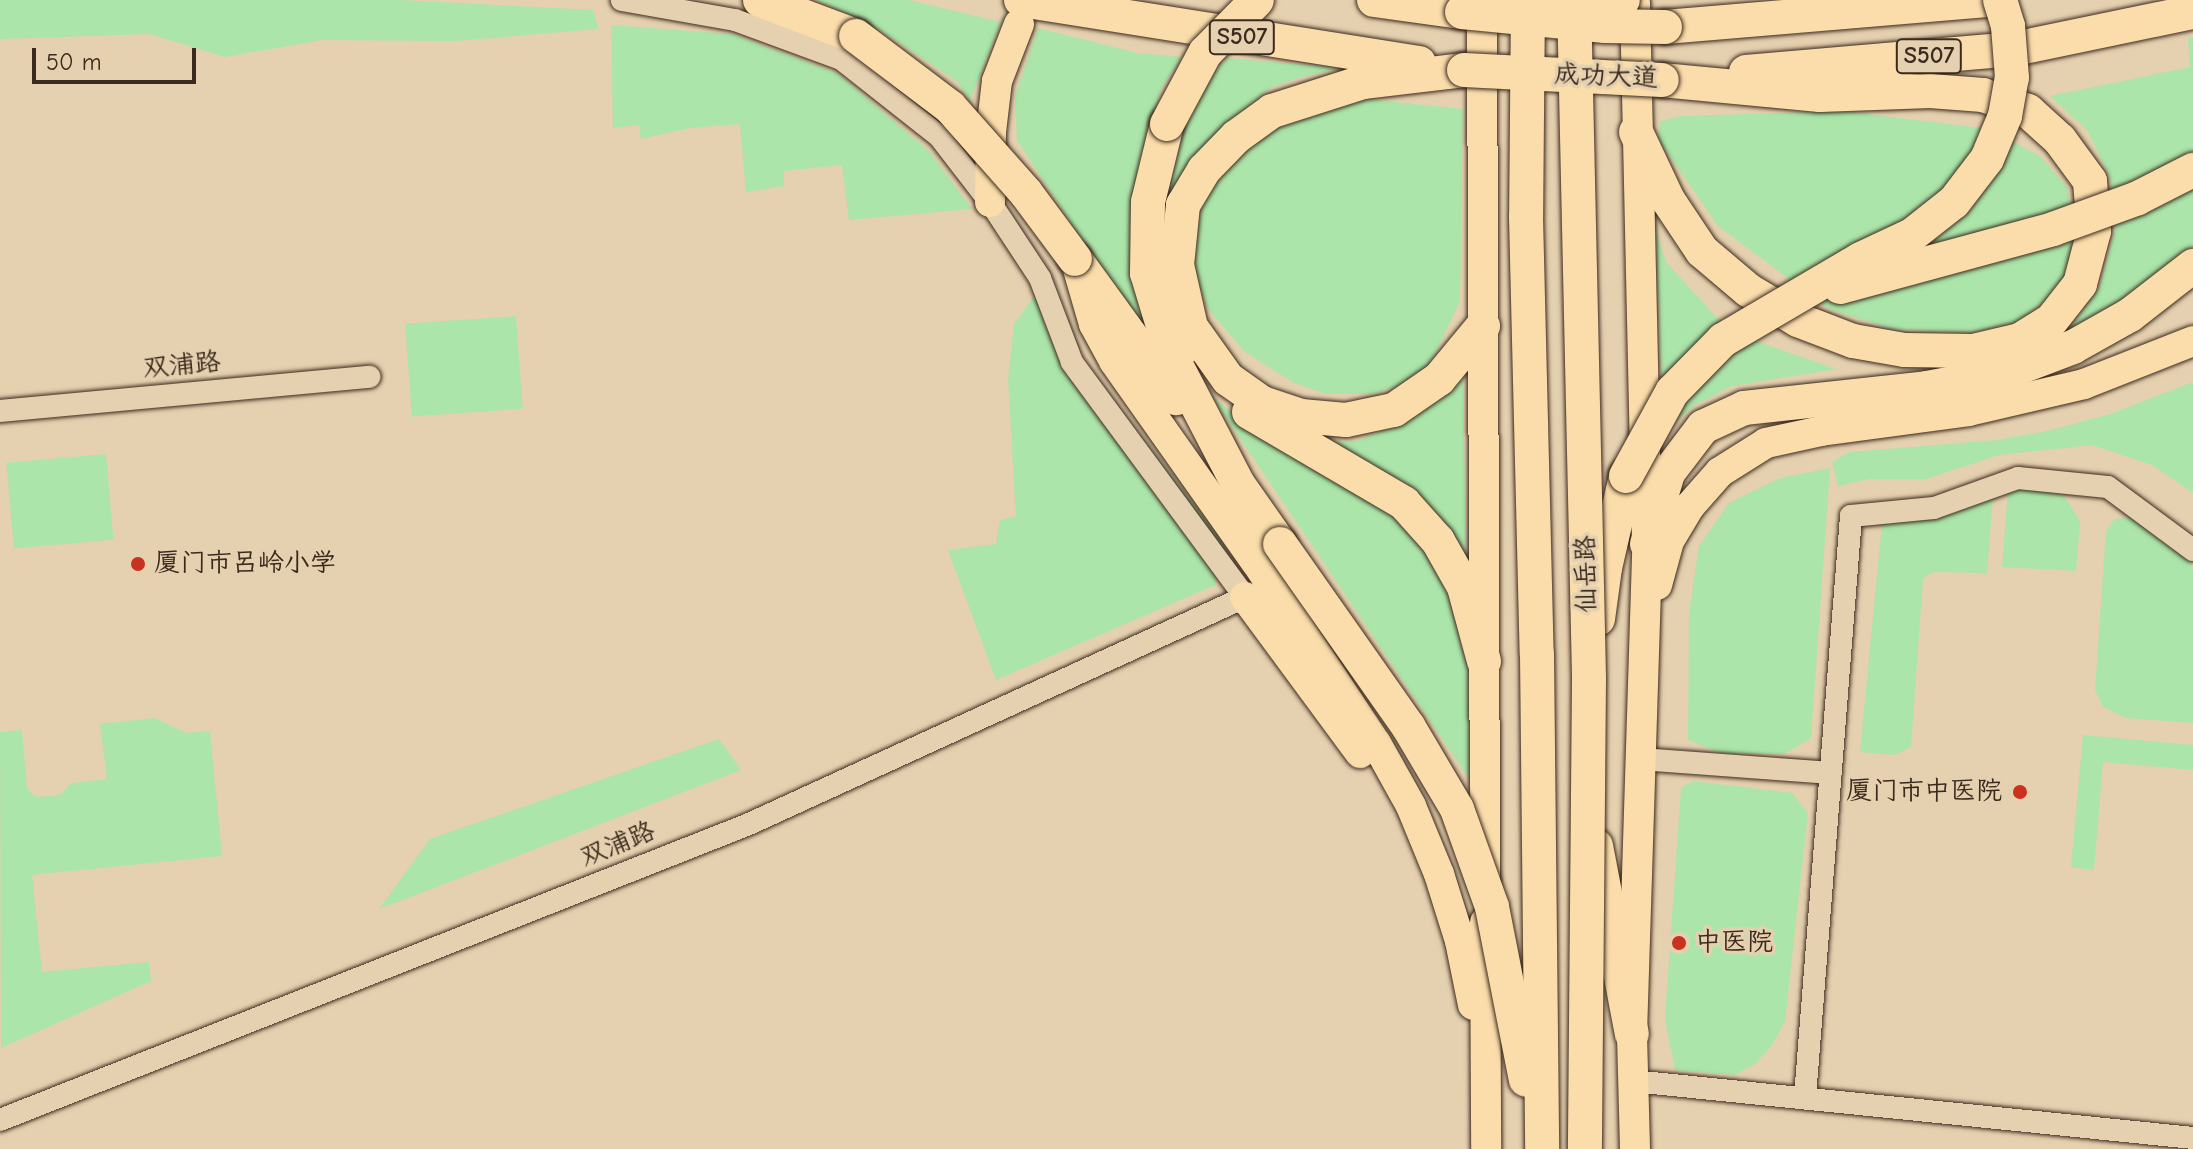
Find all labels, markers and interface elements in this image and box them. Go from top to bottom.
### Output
road number: S507 [1208,17,1276,57]
scale bar [36,32,200,82]
road number: S507 [1895,36,1963,76]
text: 50 m [46,48,102,76]
street label: 成功大道 [1553,60,1659,94]
street label: 双浦路 [142,347,222,385]
street label: 仙岳路 [1571,535,1603,613]
place label: 厦门市吕岭小学 [154,548,336,580]
marker: 厦门市吕岭小学 [129,555,147,573]
place label: 厦门市中医院 [1846,776,2002,808]
marker: 厦门市中医院 [2009,781,2031,803]
street label: 双浦路 [576,816,660,874]
place label: 中医院 [1695,927,1773,959]
marker: 中医院 [1670,934,1688,952]

